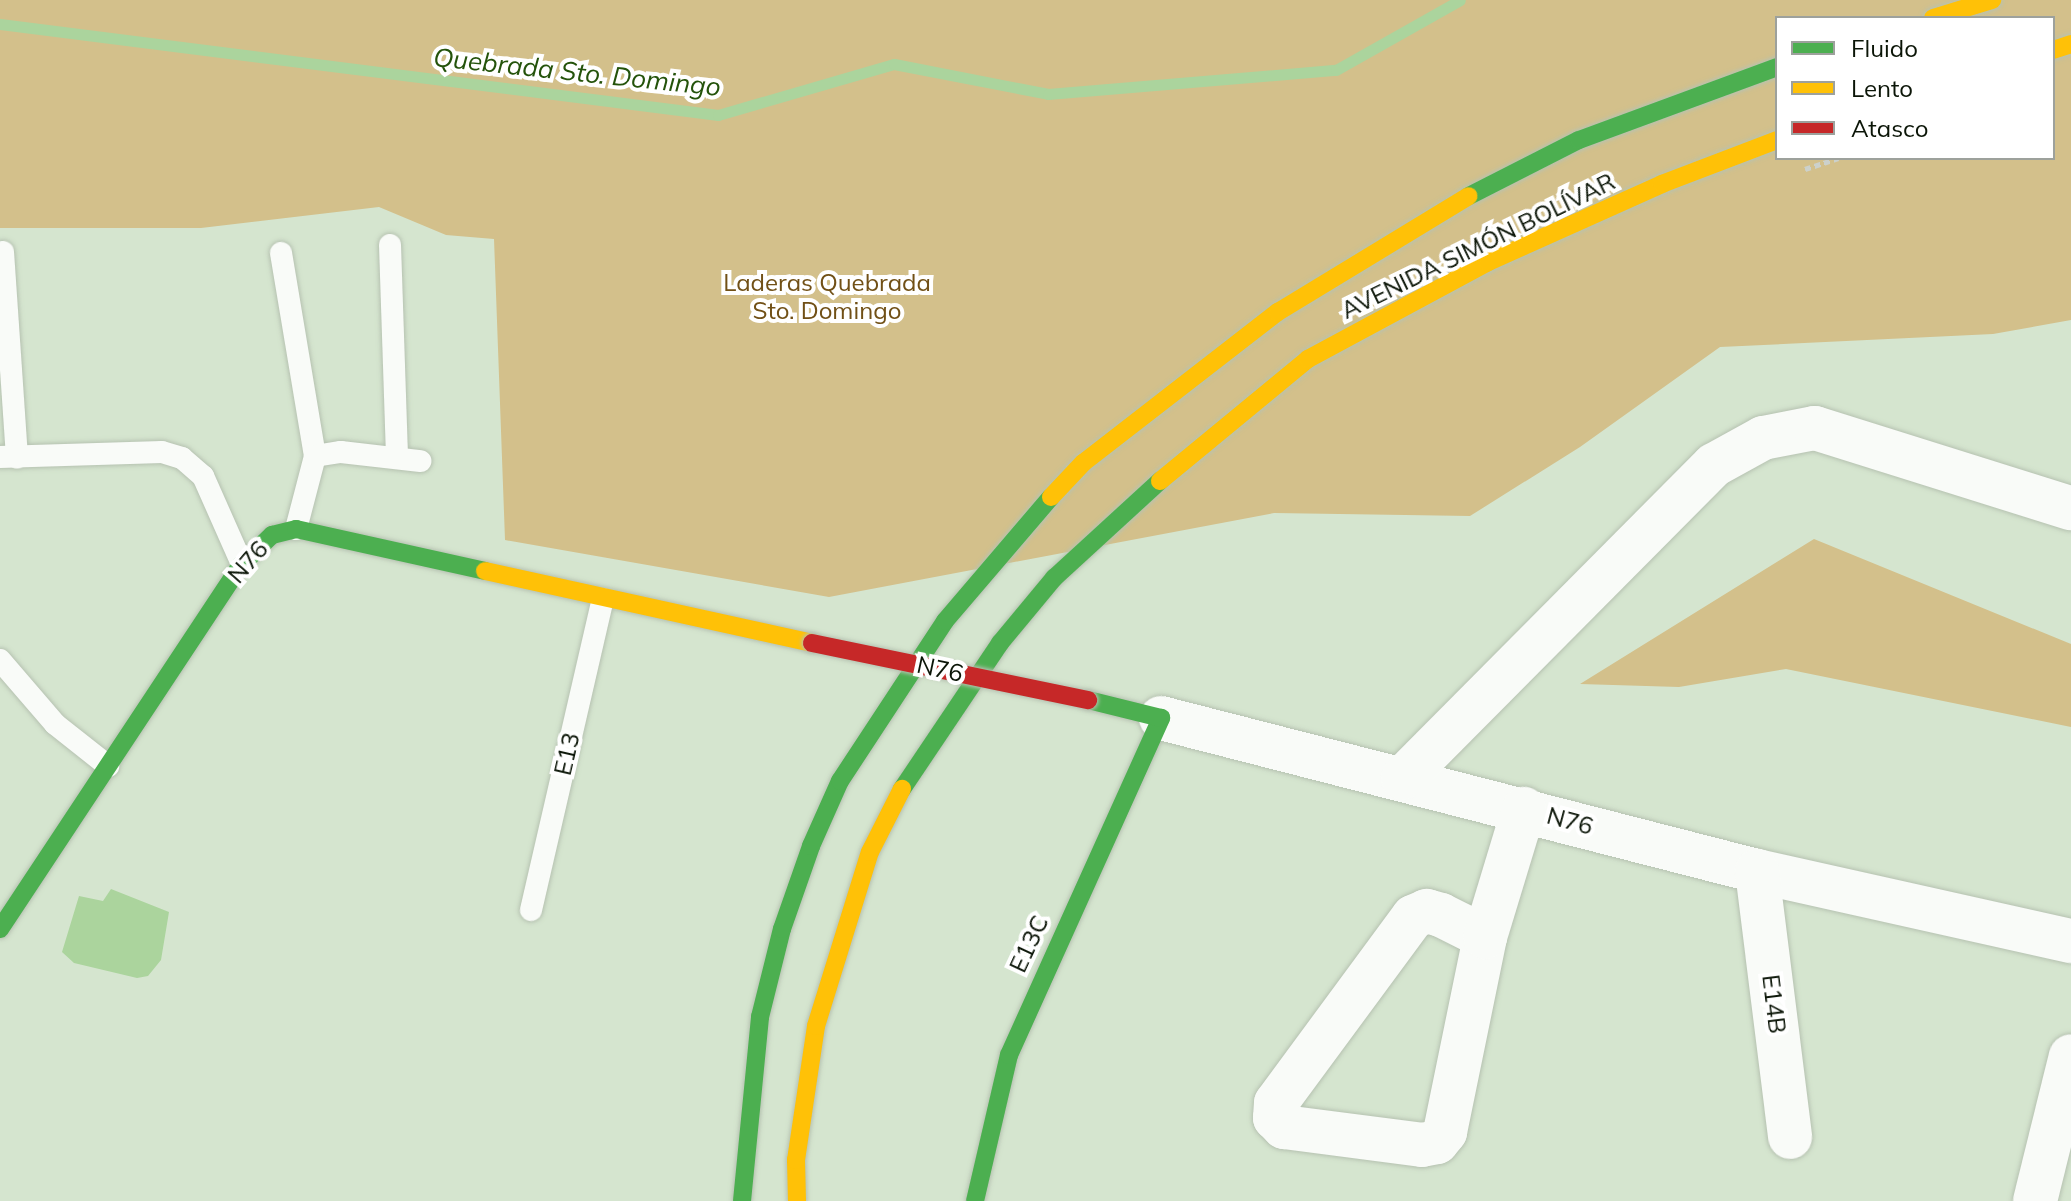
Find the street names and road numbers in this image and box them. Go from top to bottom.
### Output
street label: AVENIDA SIMÓN BOLÍVAR [1336,167,1620,325]
street label: N76 [222,535,274,589]
street label: N76 [914,650,966,688]
street label: E13 [548,730,586,778]
street label: N76 [1544,801,1596,841]
street label: E13C [1003,911,1055,977]
street label: E14B [1756,973,1792,1035]

